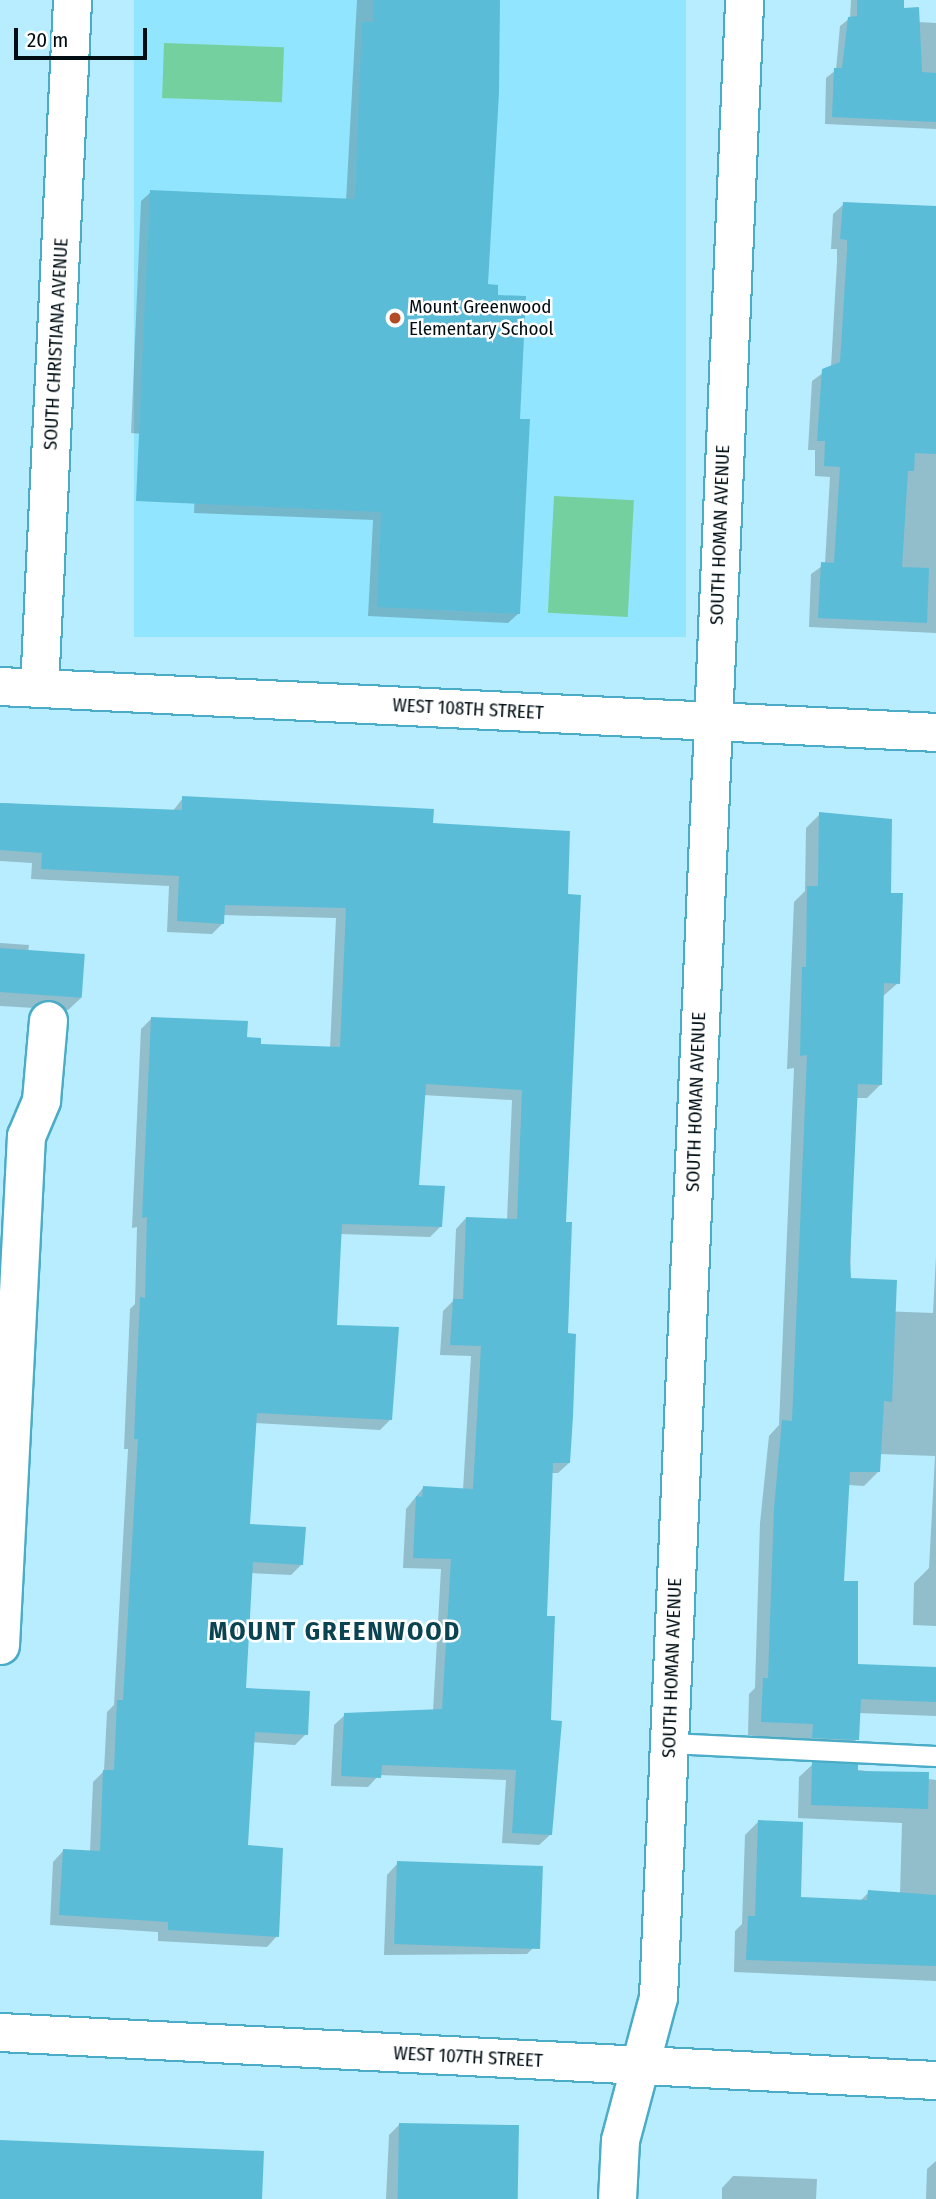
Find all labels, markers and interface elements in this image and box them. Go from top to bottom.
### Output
scale bar [18,14,150,58]
text: 20 m [27,27,68,53]
street label: SOUTH CHRISTIANA AVENUE [39,237,73,451]
place label: Mount Greenwood Elementary School [409,296,554,340]
marker: Mount Greenwood Elementary School [387,310,403,326]
street label: SOUTH HOMAN AVENUE [705,445,735,625]
street label: WEST 108TH STREET [392,694,544,724]
street label: SOUTH HOMAN AVENUE [681,1012,711,1192]
street label: SOUTH HOMAN AVENUE [657,1578,687,1758]
district label: MOUNT GREENWOOD [211,1616,459,1648]
street label: WEST 107TH STREET [393,2042,543,2072]

